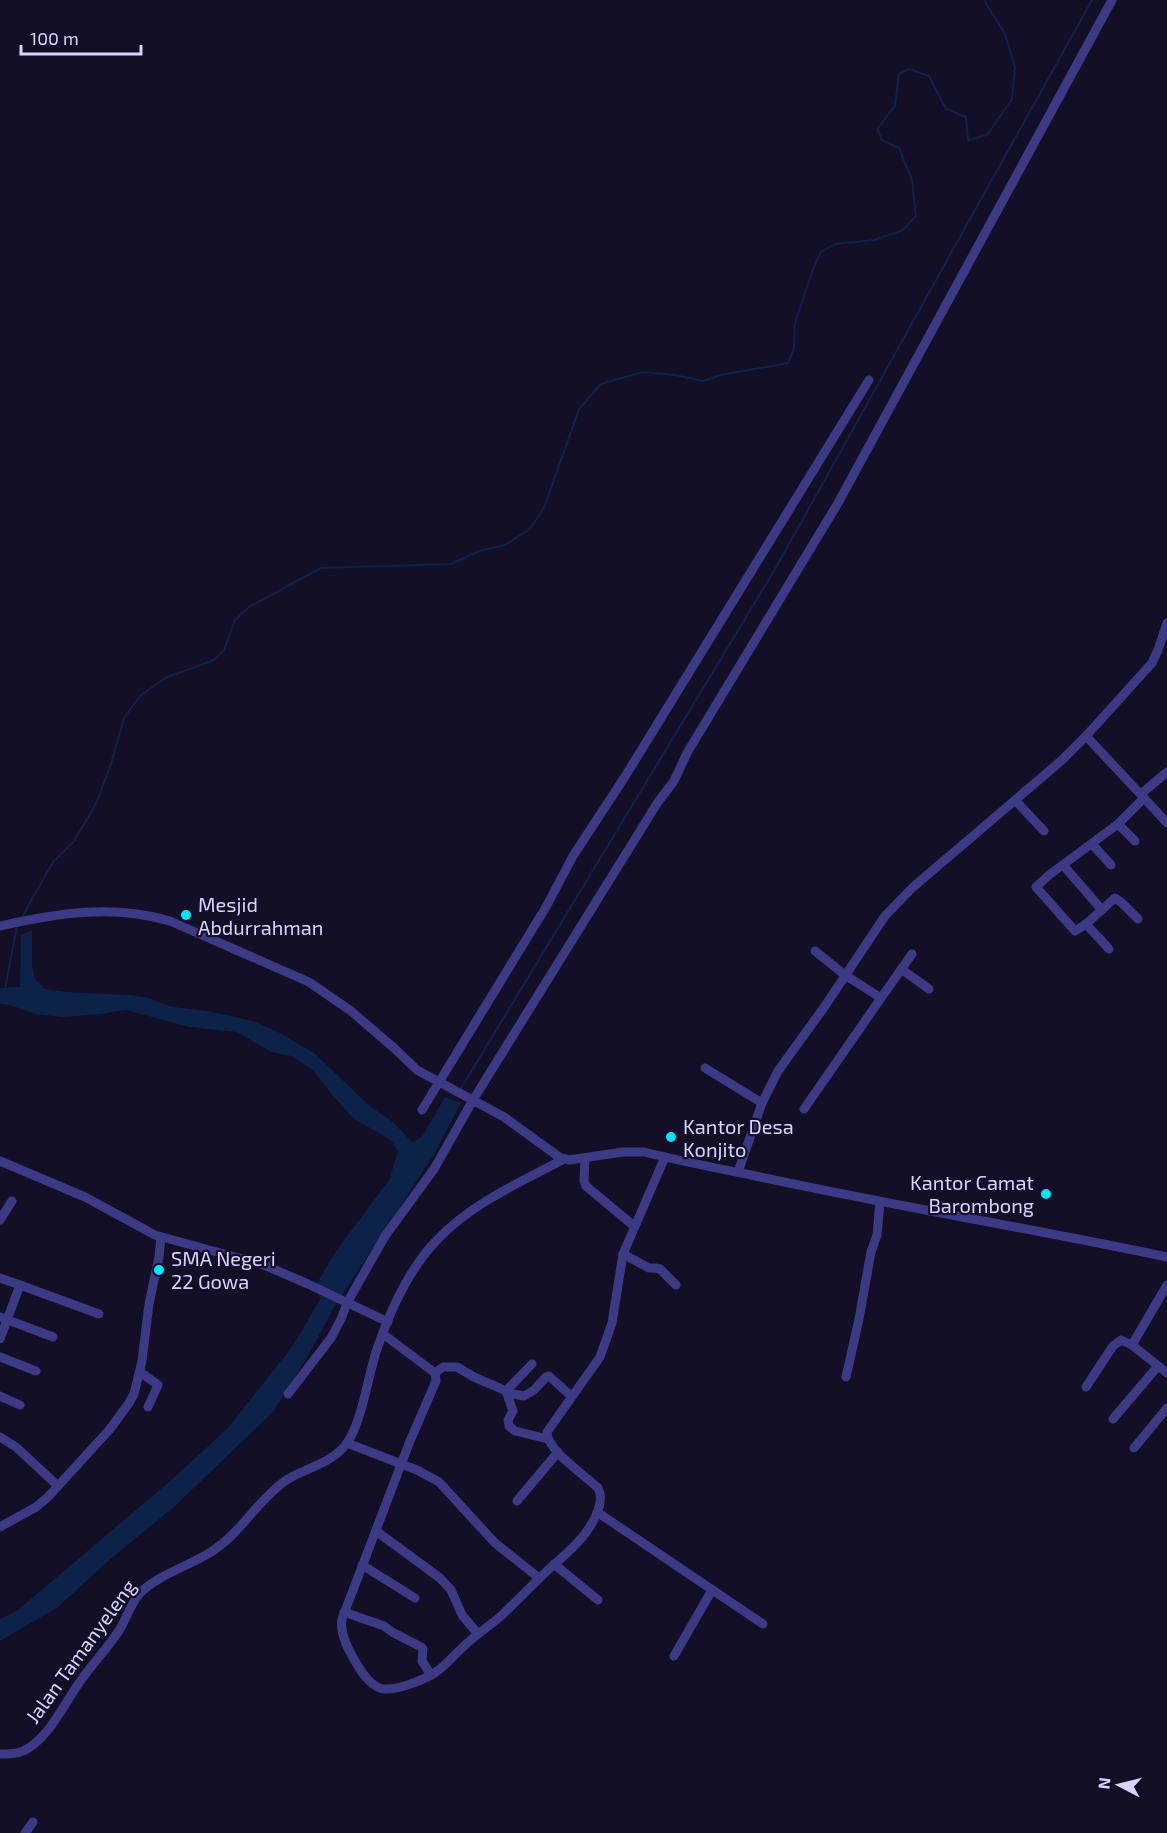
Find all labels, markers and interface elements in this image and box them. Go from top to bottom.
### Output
scale bar [21,18,141,56]
text: 100 m [30,27,79,49]
place label: Mesjid Abdurrahman [198,892,323,939]
marker: Mesjid Abdurrahman [179,908,193,922]
place label: Kantor Desa Konjito [683,1114,794,1161]
marker: Kantor Desa Konjito [664,1130,678,1144]
place label: Kantor Camat Barombong [910,1170,1034,1217]
marker: Kantor Camat Barombong [1039,1187,1053,1201]
place label: SMA Negeri 22 Gowa [171,1246,276,1293]
marker: SMA Negeri 22 Gowa [152,1263,166,1277]
street label: Jalan Tamanyeleng [20,1574,140,1728]
north arrow [1089,1755,1149,1815]
text: N [1093,1776,1114,1790]

